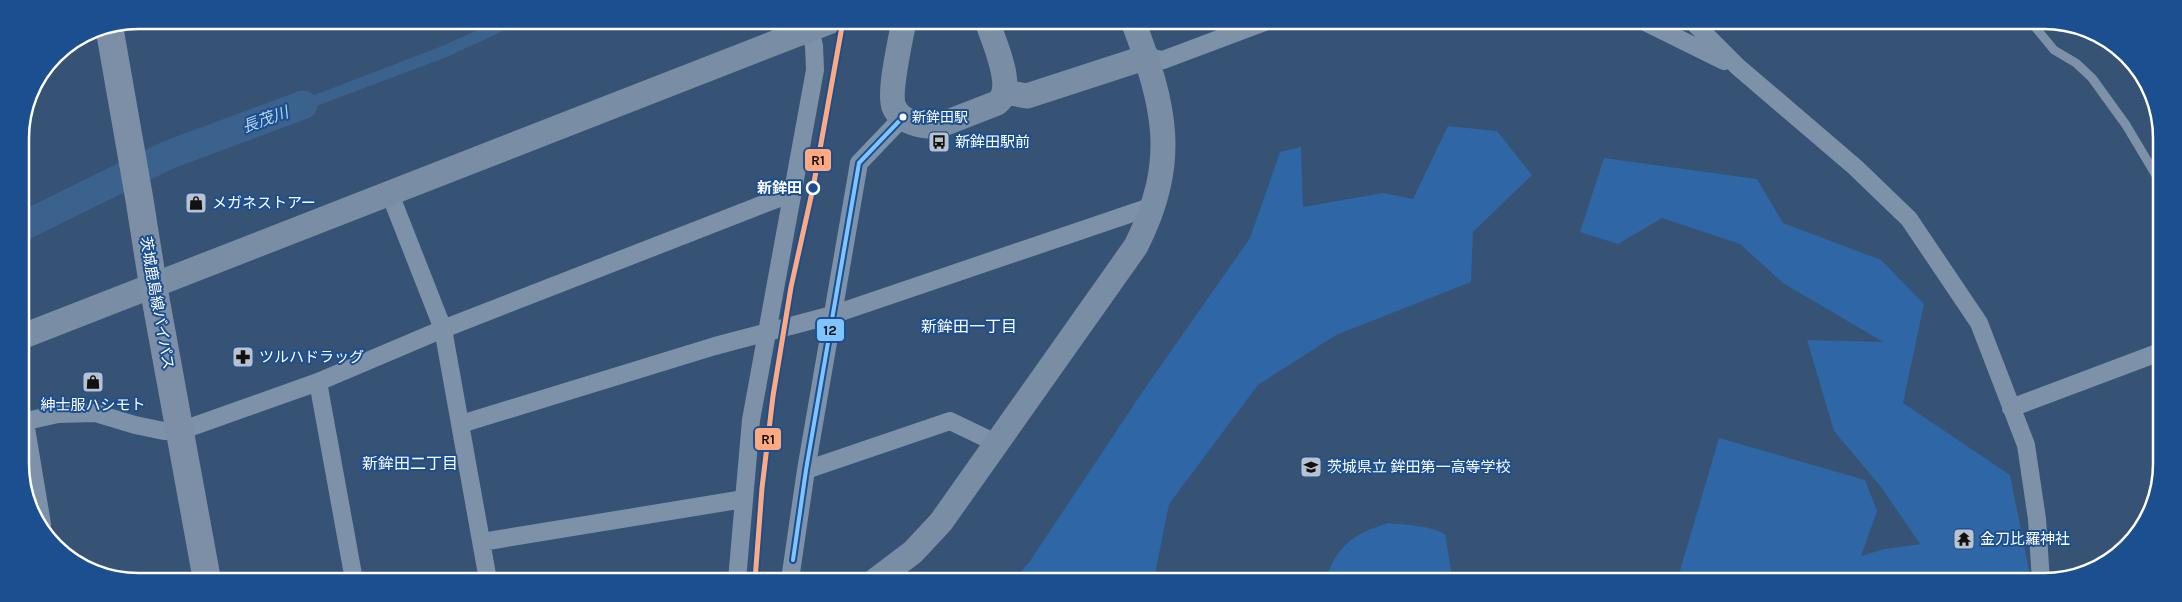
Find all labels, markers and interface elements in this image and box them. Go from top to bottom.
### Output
water label: 長茂川 [239,102,293,137]
place label: 新鉾田駅 [912,109,968,126]
marker: 新鉾田駅 [898,112,908,122]
bus stop icon: 新鉾田駅前 [927,130,951,154]
place label: 新鉾田駅前 [955,133,1030,151]
line badge: R1 [804,148,832,172]
text: R1 [811,152,825,169]
place label: 新鉾田 [757,179,802,197]
marker: 新鉾田 [806,181,820,195]
shop icon: メガネストアー [184,191,208,215]
place label: メガネストアー [212,194,316,212]
street label: 茨城鹿島線バイパス [136,235,178,371]
district label: 新鉾田一丁目 [921,317,1017,336]
line badge: 12 [816,318,845,342]
text: 12 [823,322,837,339]
pharmacy icon: ツルハドラッグ [231,345,255,369]
place label: ツルハドラッグ [259,348,364,366]
shop icon: 紳士服ハシモト [81,370,105,394]
place label: 紳士服ハシモト [40,396,146,414]
line badge: R1 [754,427,782,451]
text: R1 [761,431,775,448]
district label: 新鉾田二丁目 [362,454,458,473]
school or university icon: 茨城県立 鉾田第一高等学校 [1299,455,1323,479]
place label: 茨城県立 鉾田第一高等学校 [1327,458,1511,476]
temple icon: 金刀比羅神社 [1952,527,1976,551]
place label: 金刀比羅神社 [1980,530,2070,548]

